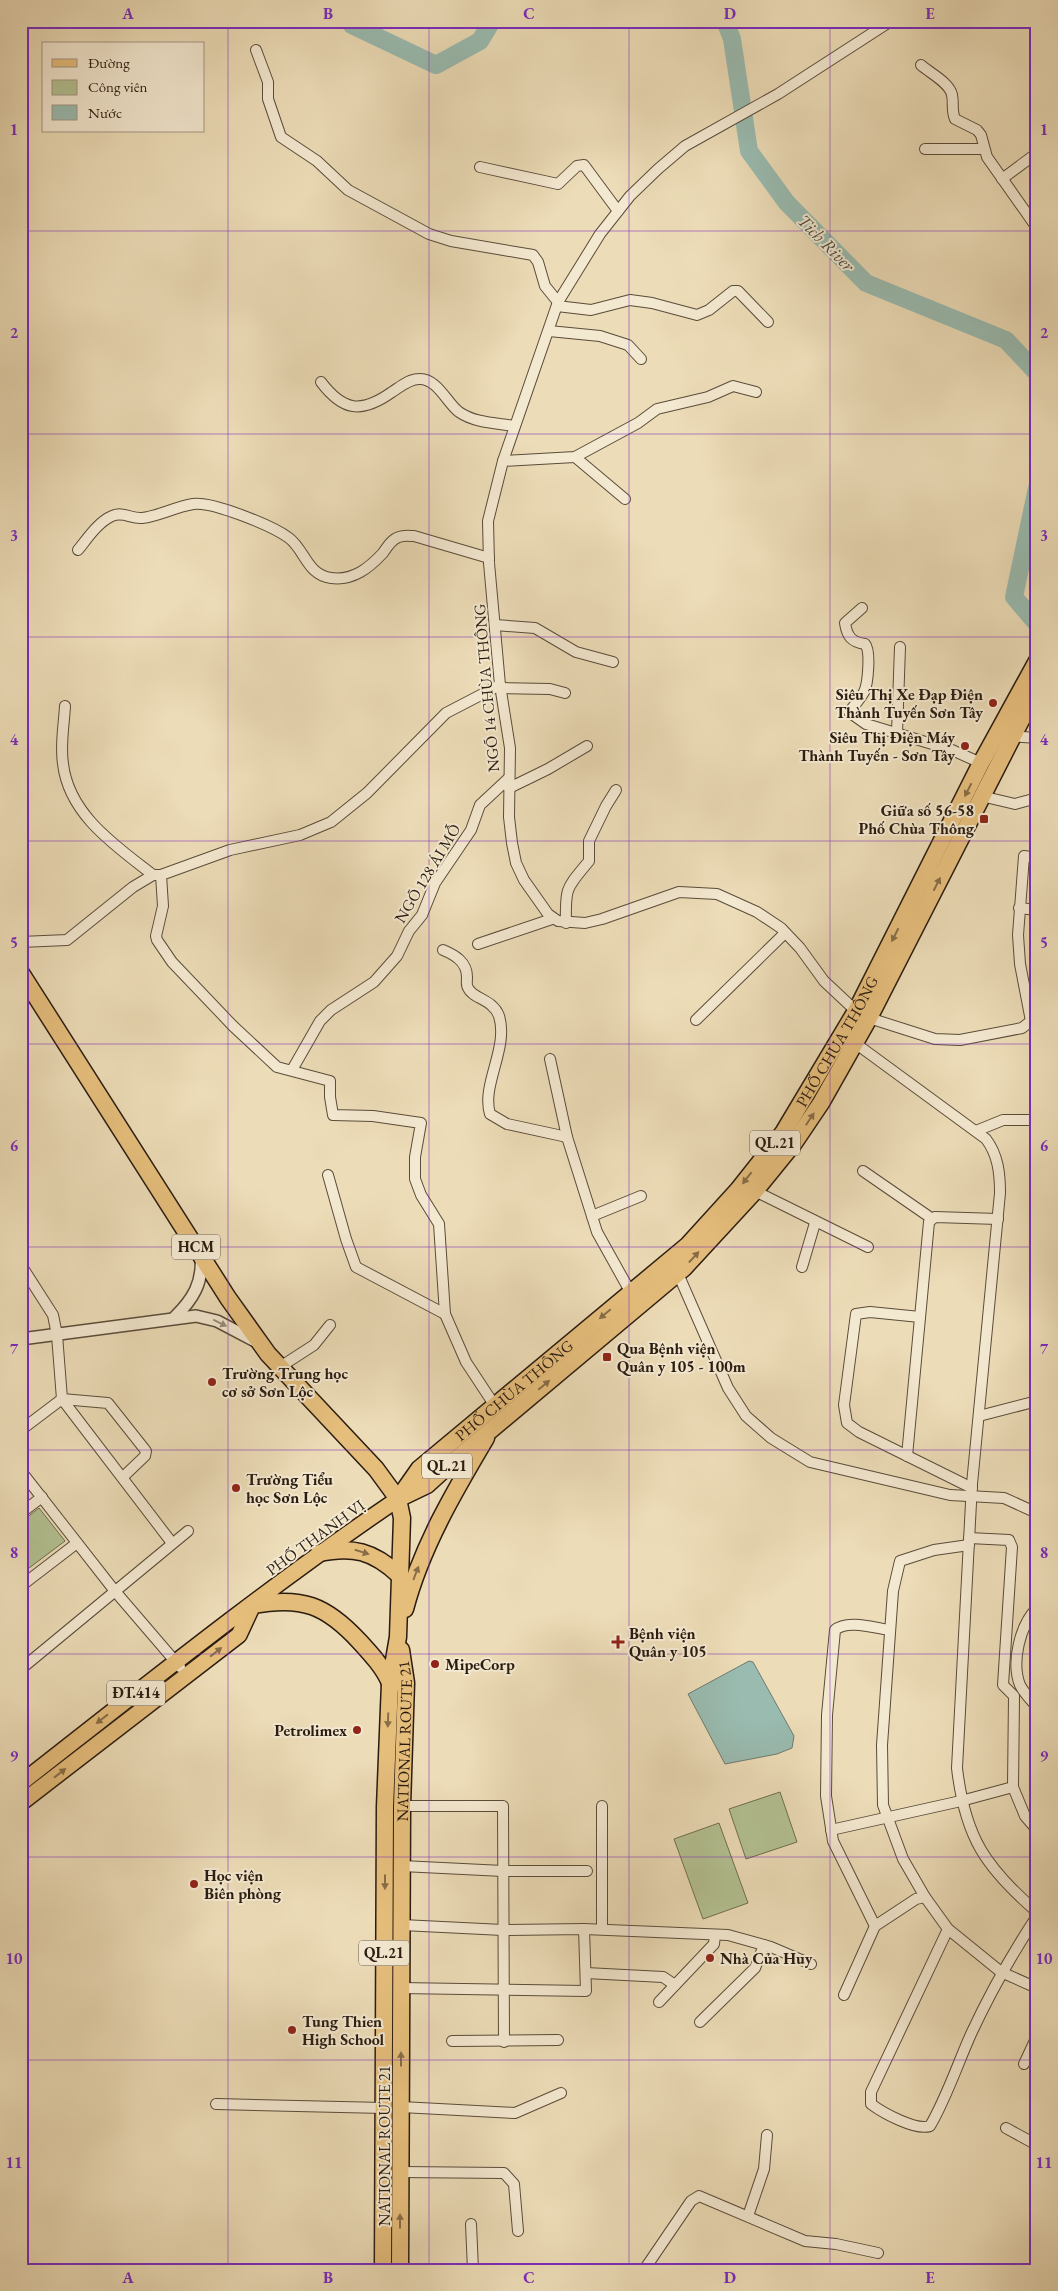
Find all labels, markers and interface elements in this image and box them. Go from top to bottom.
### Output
text: A [121,3,134,24]
text: B [323,3,333,24]
text: C [523,3,535,24]
text: D [724,3,736,24]
text: E [925,3,935,24]
legend [42,42,205,132]
text: Đường [88,53,130,72]
text: Công viên [88,77,148,96]
text: Nước [88,103,122,122]
text: 1 [10,119,18,140]
text: 1 [1040,119,1048,140]
water label: Tich River [793,209,861,277]
text: 2 [10,322,19,343]
text: 2 [1040,322,1049,343]
text: 3 [10,525,18,546]
text: 3 [1040,525,1048,546]
street label: NGÕ 14 CHÙA THÔNG [469,603,504,773]
place label: Siêu Thị Xe Đạp Điện Thành Tuyến Sơn Tây [835,684,983,723]
marker: Siêu Thị Xe Đạp Điện Thành Tuyến Sơn Tây [987,697,999,709]
place label: Siêu Thị Điện Máy Thành Tuyến - Sơn Tây [798,727,955,766]
text: 4 [10,729,19,750]
text: 4 [1040,729,1049,750]
marker: Siêu Thị Điện Máy Thành Tuyến - Sơn Tây [959,740,971,752]
one-way arrow [964,783,972,797]
place label: Giữa số 56-58 Phố Chùa Thông [858,800,975,839]
marker: Giữa số 56-58 Phố Chùa Thông [978,813,990,825]
street label: NGÕ 128 ÁI MỖ [390,820,465,927]
one-way arrow [933,877,941,891]
one-way arrow [890,928,898,942]
text: 5 [10,932,18,953]
text: 5 [1040,932,1048,953]
street label: PHỐ CHÙA THÔNG [791,972,883,1111]
one-way arrow [805,1113,814,1126]
road number: QL.21 [750,1130,800,1156]
text: 6 [10,1135,19,1156]
text: 6 [1040,1135,1049,1156]
one-way arrow [742,1171,753,1184]
road number: HCM [172,1234,220,1260]
one-way arrow [688,1252,700,1264]
one-way arrow [599,1309,612,1320]
one-way arrow [213,1320,227,1328]
street label: PHỐ CHÙA THÔNG [451,1335,578,1446]
text: 7 [10,1338,19,1359]
place label: Qua Bệnh viện Quân y 105 - 100m [617,1338,746,1377]
text: 7 [1040,1338,1049,1359]
marker: Qua Bệnh viện Quân y 105 - 100m [601,1351,613,1363]
place label: Trường Trung học cơ sở Sơn Lộc [222,1363,348,1402]
marker: Trường Trung học cơ sở Sơn Lộc [206,1376,218,1388]
one-way arrow [537,1379,549,1391]
road number: QL.21 [422,1454,472,1478]
place label: Trường Tiểu học Sơn Lộc [246,1469,333,1508]
marker: Trường Tiểu học Sơn Lộc [230,1482,242,1494]
street label: PHỐ THANH VỊ [262,1494,369,1580]
text: 8 [10,1542,18,1563]
text: 8 [1040,1542,1048,1563]
one-way arrow [355,1548,370,1556]
one-way arrow [412,1566,420,1580]
place label: Bệnh viện Quân y 105 [629,1623,707,1662]
marker: Bệnh viện Quân y 105 [611,1635,625,1649]
one-way arrow [209,1647,222,1658]
place label: MipeCorp [445,1654,515,1675]
marker: MipeCorp [429,1658,441,1670]
street label: NATIONAL ROUTE 21 [392,1659,417,1821]
road number: ĐT.414 [107,1680,165,1706]
one-way arrow [384,1712,392,1728]
one-way arrow [96,1714,109,1725]
place label: Petrolimex [274,1720,347,1741]
marker: Petrolimex [351,1724,363,1736]
text: 9 [10,1745,19,1766]
text: 9 [1040,1745,1049,1766]
one-way arrow [53,1768,67,1778]
place label: Học viện Biên phòng [204,1865,282,1904]
one-way arrow [381,1874,389,1890]
marker: Học viện Biên phòng [188,1878,200,1890]
road number: QL.21 [359,1940,409,1966]
text: 10 [6,1948,23,1969]
place label: Nhà Của Huy [720,1948,813,1969]
text: 10 [1036,1948,1053,1969]
marker: Nhà Của Huy [704,1952,716,1964]
place label: Tung Thien High School [302,2011,385,2050]
marker: Tung Thien High School [286,2024,298,2036]
one-way arrow [397,2050,405,2066]
street label: NATIONAL ROUTE 21 [374,2066,395,2226]
text: 11 [6,2152,22,2173]
text: 11 [1036,2152,1052,2173]
one-way arrow [396,2213,404,2229]
text: A [121,2267,134,2288]
text: B [323,2267,333,2288]
text: C [523,2267,535,2288]
text: D [724,2267,736,2288]
text: E [925,2267,935,2288]

